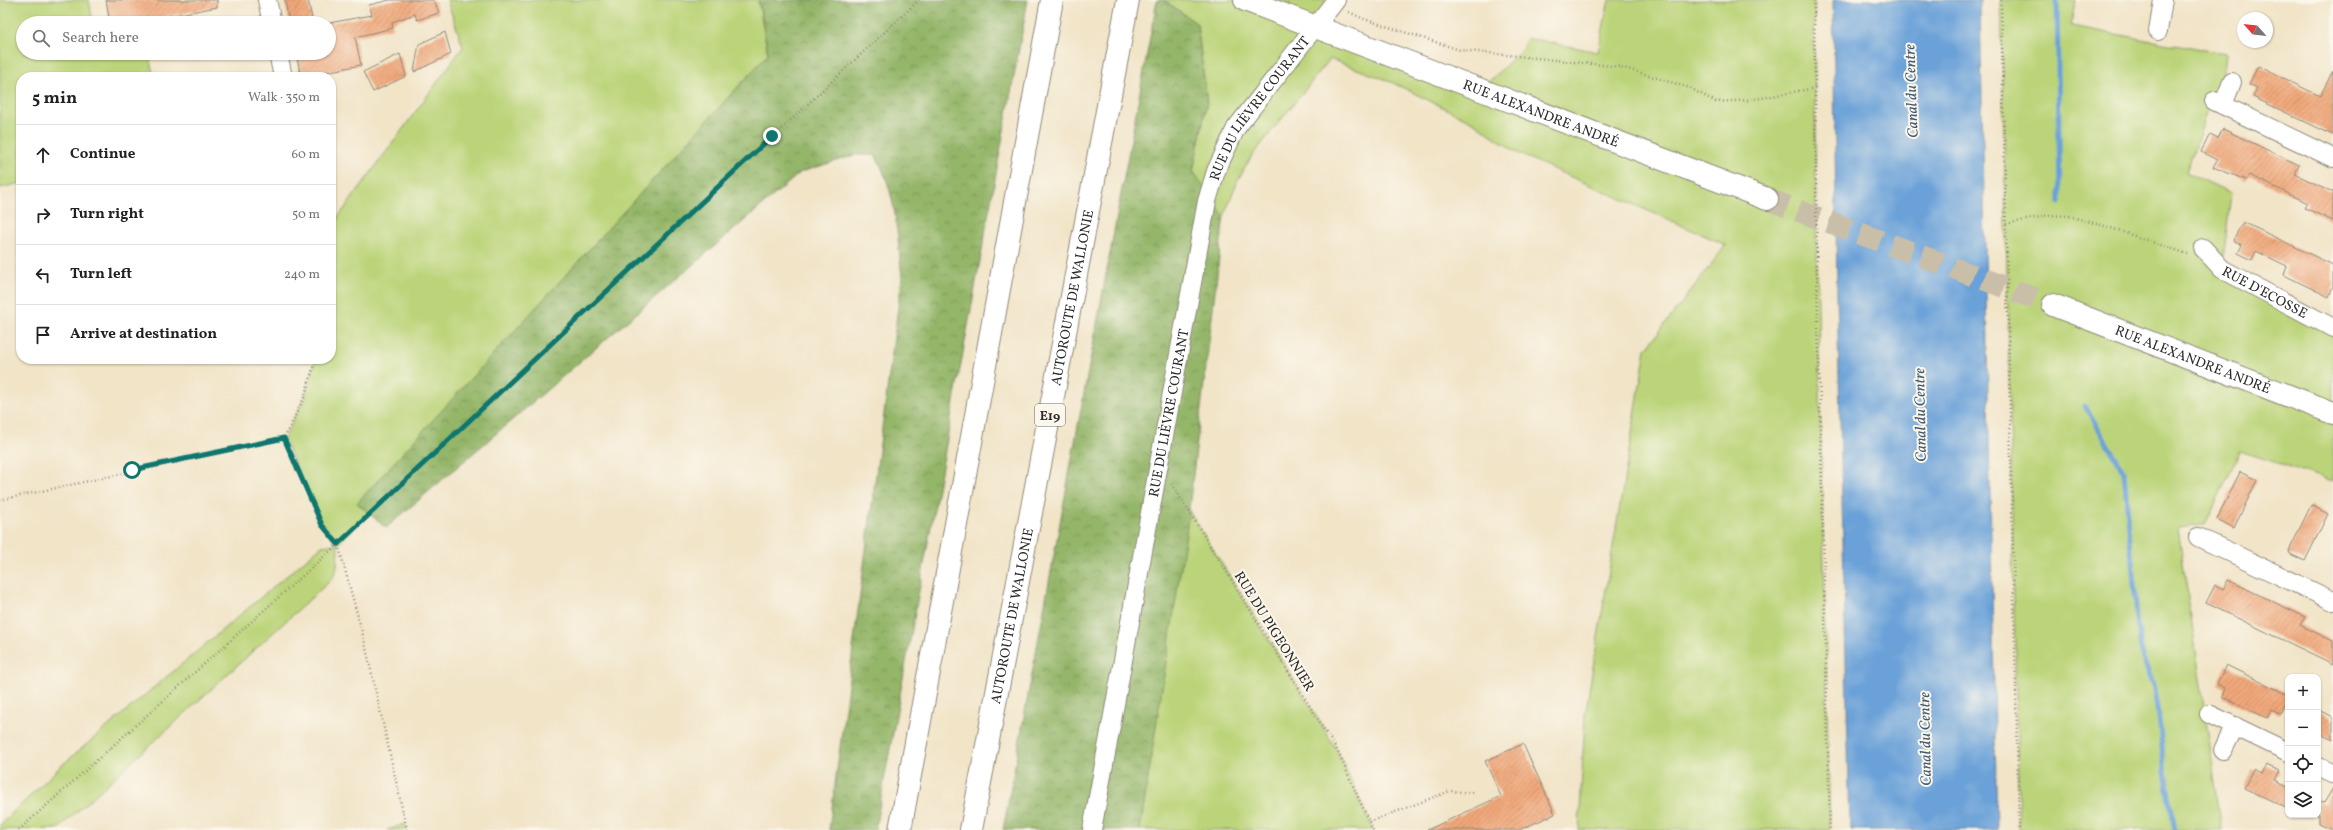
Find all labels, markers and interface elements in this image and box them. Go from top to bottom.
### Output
north arrow [2237,12,2273,48]
search box [16,16,336,60]
icon: search [30,27,52,49]
text: Search here [62,28,139,49]
street label: RUE DU LIÈVRE COURANT [1206,33,1315,183]
water label: Canal du Centre [1900,43,1925,138]
street label: RUE ALEXANDRE ANDRÉ [1460,76,1621,153]
text: 5 min [32,87,77,110]
text: Walk · 350 m [248,89,320,107]
route end [763,127,781,145]
icon: ahead [32,144,54,166]
text: Continue [70,144,135,165]
text: 60 m [292,146,320,164]
icon: right [32,204,54,226]
text: Turn right [70,204,144,225]
text: 50 m [292,206,320,224]
street label: AUTOROUTE DE WALLONIE [1047,208,1099,387]
street label: RUE D'ECOSSE [2218,263,2310,324]
icon: left [32,264,54,286]
text: Turn left [70,264,132,285]
text: 240 m [284,266,320,284]
street label: RUE ALEXANDRE ANDRÉ [2112,322,2273,399]
icon: arrive [32,324,54,346]
text: Arrive at destination [70,324,217,345]
street label: RUE DU LIÈVRE COURANT [1145,327,1194,499]
water label: Canal du Centre [1910,367,1933,462]
road number: E19 [1035,404,1065,426]
route start [123,461,141,479]
street label: AUTOROUTE DE WALLONIE [987,527,1039,706]
street label: RUE DU PIGEONNIER [1229,568,1319,696]
map controls [2285,674,2321,818]
button: + [2285,674,2321,710]
water label: Canal du Centre [1915,691,1938,786]
button: − [2285,710,2321,746]
button: locate [2285,746,2321,782]
button: layers [2285,782,2321,818]

